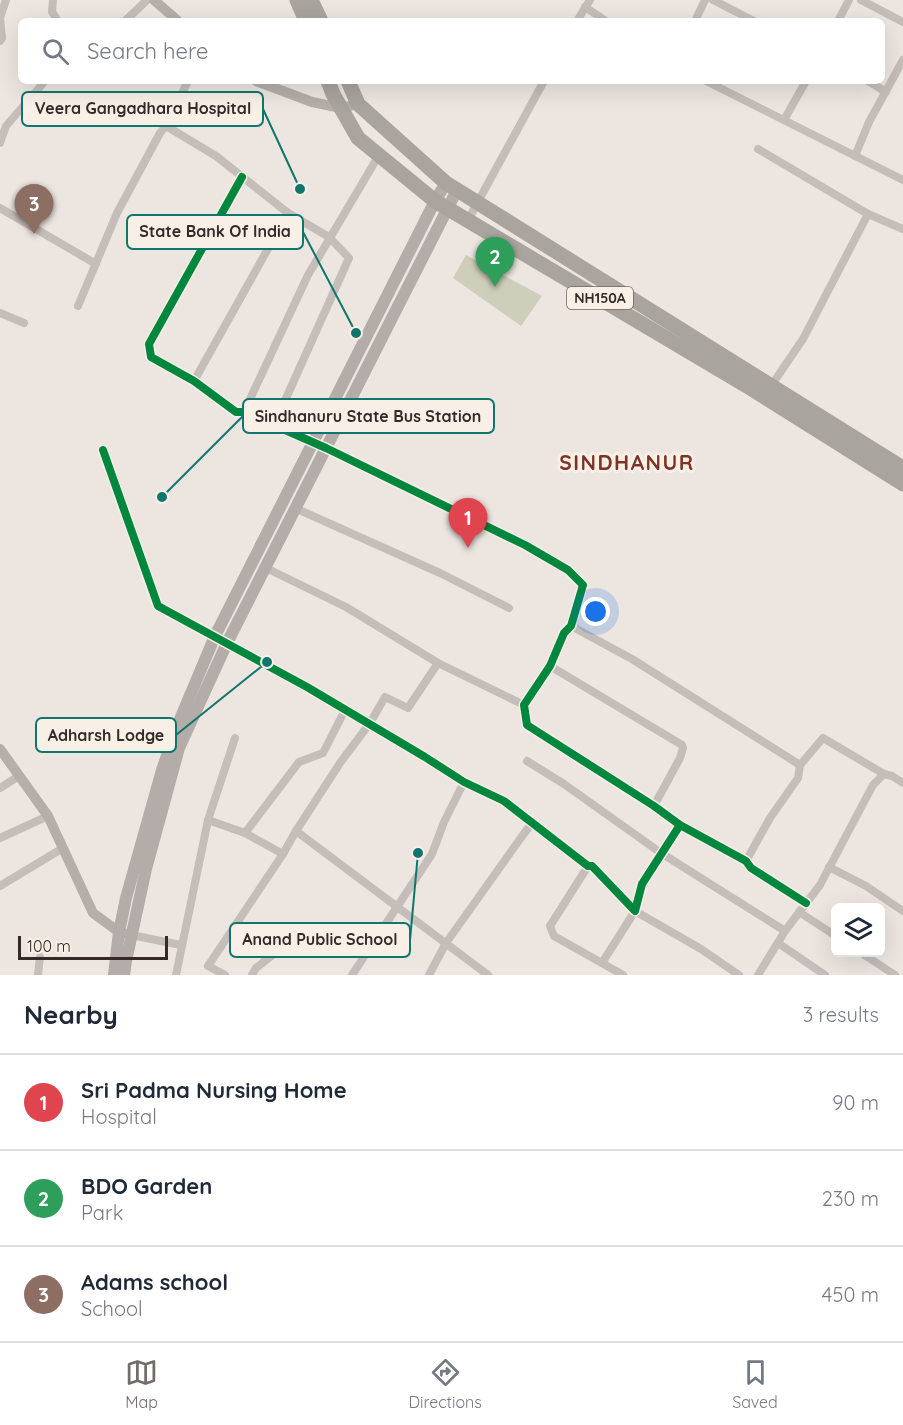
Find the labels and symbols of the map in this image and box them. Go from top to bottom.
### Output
callout: Veera Gangadhara Hospital [22,92,263,126]
text: Veera Gangadhara Hospital [35,98,251,118]
pin: 3 [15,184,54,234]
callout: State Bank Of India [127,215,303,249]
text: State Bank Of India [139,221,291,241]
pin: 2 [476,238,514,287]
road number: NH150A [567,287,633,309]
callout: Sindhanuru State Bus Station [243,399,494,433]
text: Sindhanuru State Bus Station [255,406,481,426]
district label: SINDHANUR [559,449,695,475]
pin: 1 [448,498,488,548]
your location [581,597,610,626]
callout: Adharsh Lodge [36,718,176,752]
text: Adharsh Lodge [48,725,164,745]
callout: Anand Public School [230,923,410,957]
text: Anand Public School [242,929,398,949]
scale bar [18,933,168,960]

